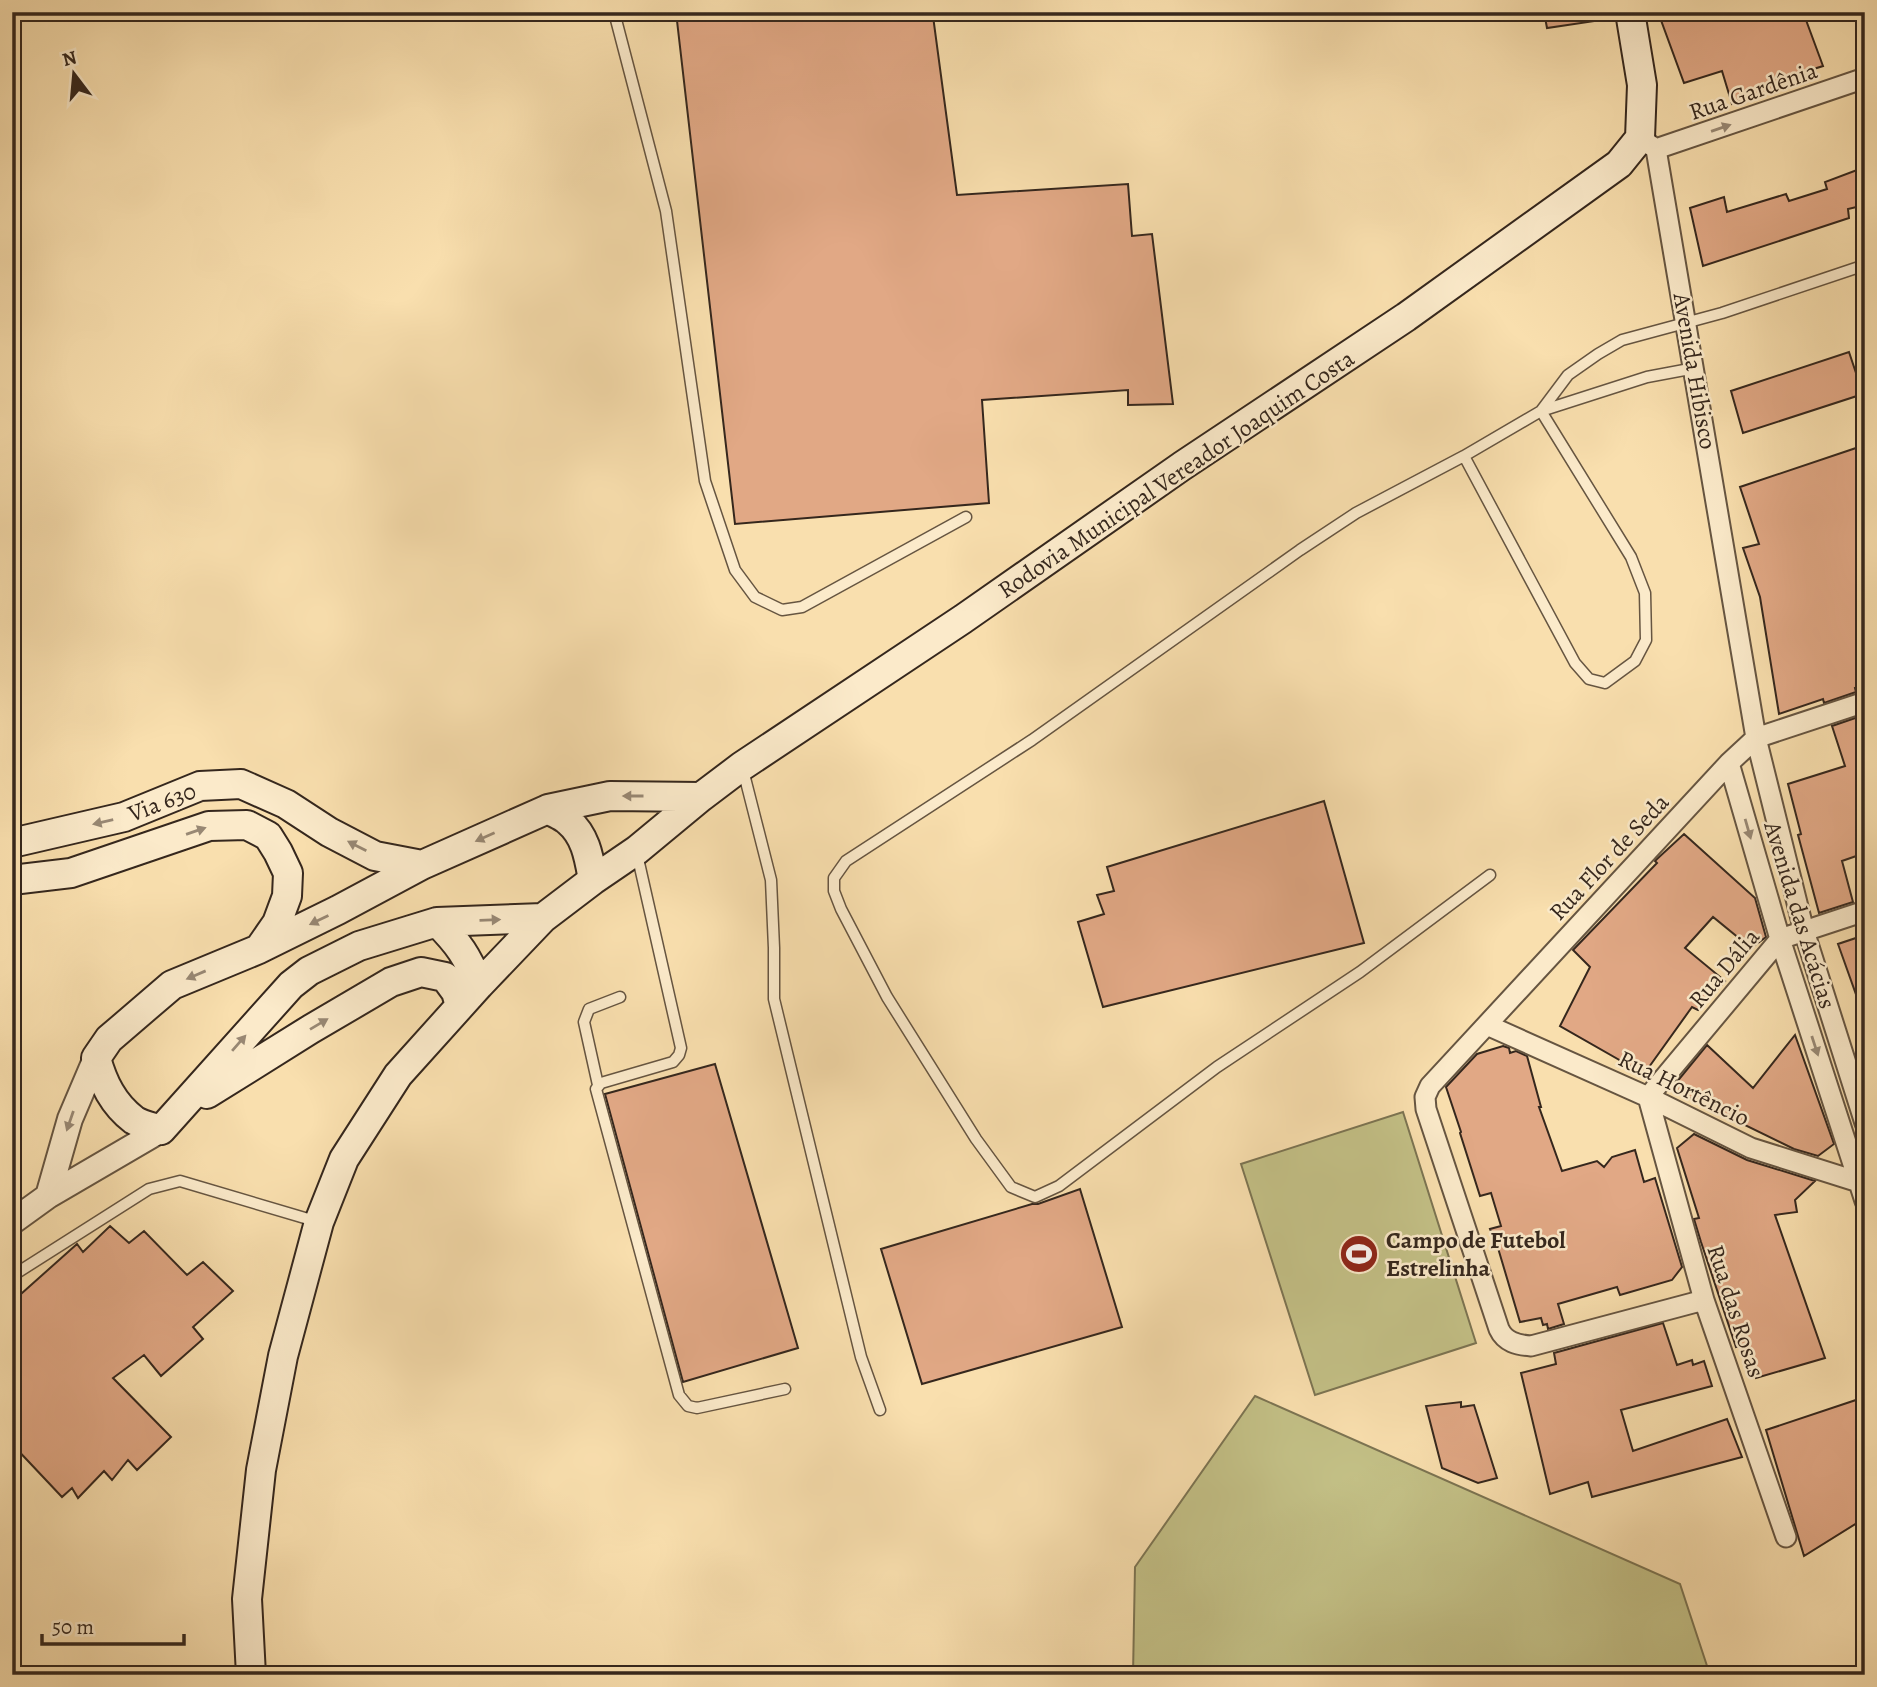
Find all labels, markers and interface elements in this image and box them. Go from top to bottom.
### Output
north arrow [38,38,108,108]
text: N [59,44,80,73]
street label: Rua Gardênia [1685,54,1822,128]
one-way arrow [1711,122,1732,133]
street label: Avenida Hibisco [1665,289,1725,452]
street label: Rodovia Municipal Vereador Joaquim Costa [992,342,1361,606]
street label: Via 630 [123,774,201,830]
street label: Rua Flor de Seda [1542,786,1677,927]
one-way arrow [622,790,644,802]
street label: Avenida das Acácias [1756,816,1844,1013]
one-way arrow [92,817,114,828]
one-way arrow [1744,818,1754,839]
one-way arrow [185,825,206,836]
one-way arrow [475,832,496,843]
one-way arrow [347,840,367,852]
one-way arrow [309,914,329,925]
one-way arrow [479,915,501,926]
street label: Rua Dália [1681,921,1767,1015]
one-way arrow [186,970,207,981]
one-way arrow [310,1018,329,1031]
one-way arrow [231,1034,247,1052]
one-way arrow [1810,1036,1821,1057]
street label: Rua Hortêncio [1613,1042,1755,1134]
one-way arrow [64,1111,75,1132]
place label: Campo de Futebol Estrelinha [1386,1224,1566,1284]
sports icon: Campo de Futebol Estrelinha [1338,1233,1380,1275]
street label: Rua das Rosas [1700,1241,1772,1381]
scale bar [42,1603,184,1647]
text: 50 m [52,1613,94,1641]

